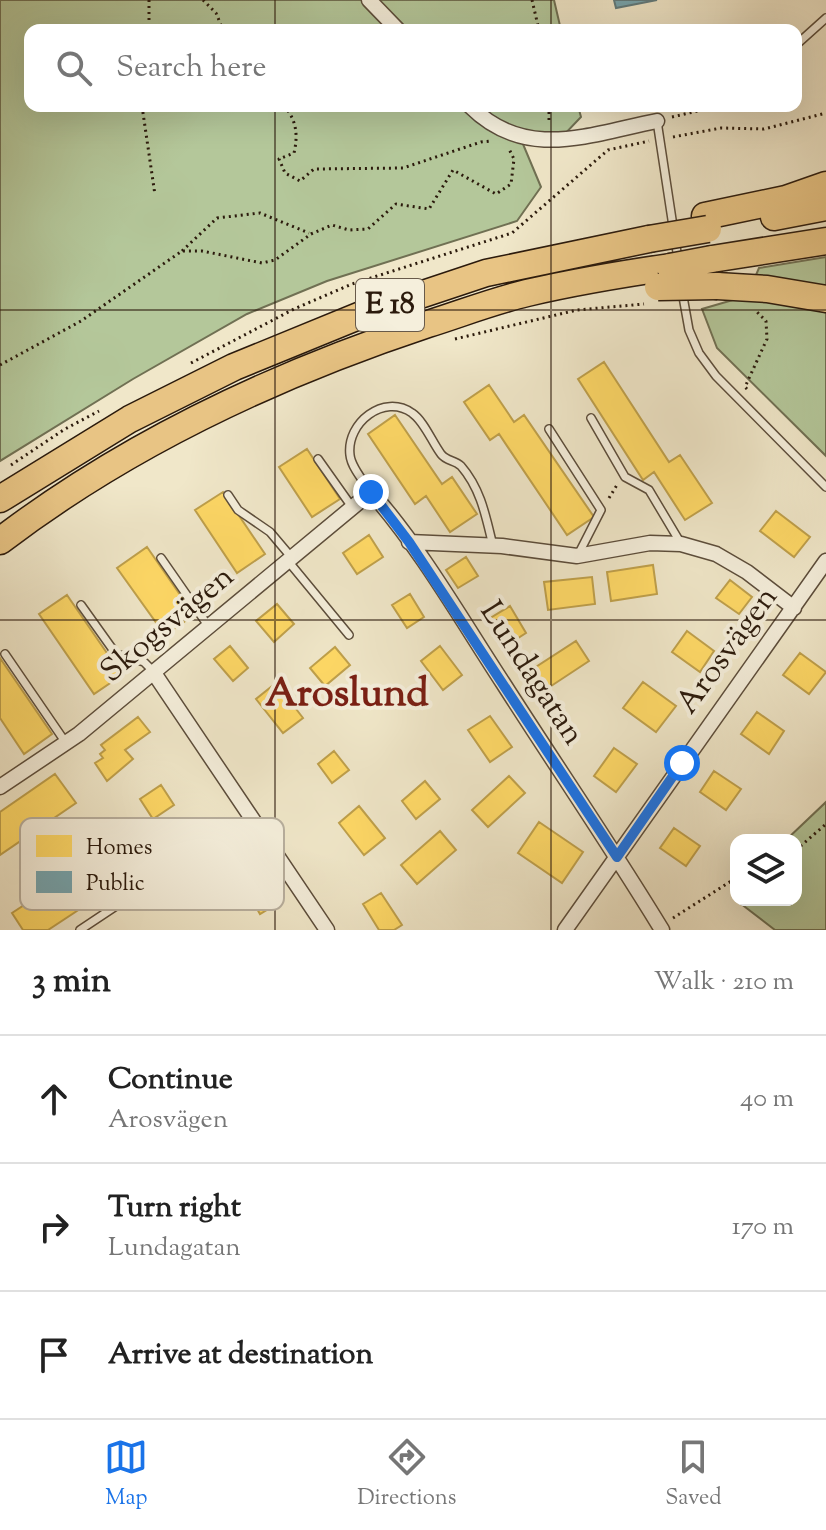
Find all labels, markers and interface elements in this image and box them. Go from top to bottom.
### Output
search box [24,24,802,112]
icon: search [52,46,96,90]
text: Search here [116,47,266,90]
road number: E 18 [356,279,424,331]
route end [353,474,389,510]
street label: Skogsvägen [91,555,245,695]
street label: Arosvägen [666,578,790,724]
street label: Lundagatan [467,593,595,755]
district label: Aroslund [265,667,429,724]
route start [664,745,700,781]
legend [20,818,284,910]
text: Homes [86,833,152,865]
map controls [730,834,802,906]
button: layers [730,834,802,906]
text: Public [86,869,145,901]
text: 3 min [32,958,111,1007]
text: Walk · 210 m [654,964,794,1001]
text: Continue [108,1059,233,1102]
icon: ahead [32,1077,76,1121]
text: 40 m [740,1081,794,1118]
text: Arosvägen [108,1102,228,1139]
text: Turn right [108,1187,241,1230]
icon: right [32,1205,76,1249]
text: 170 m [732,1209,794,1246]
text: Lundagatan [108,1230,241,1267]
icon: arrive [32,1333,76,1377]
text: Arrive at destination [108,1334,373,1377]
tab: Map [104,1435,148,1515]
tab: Directions [357,1435,456,1515]
tab: Saved [665,1435,722,1515]

